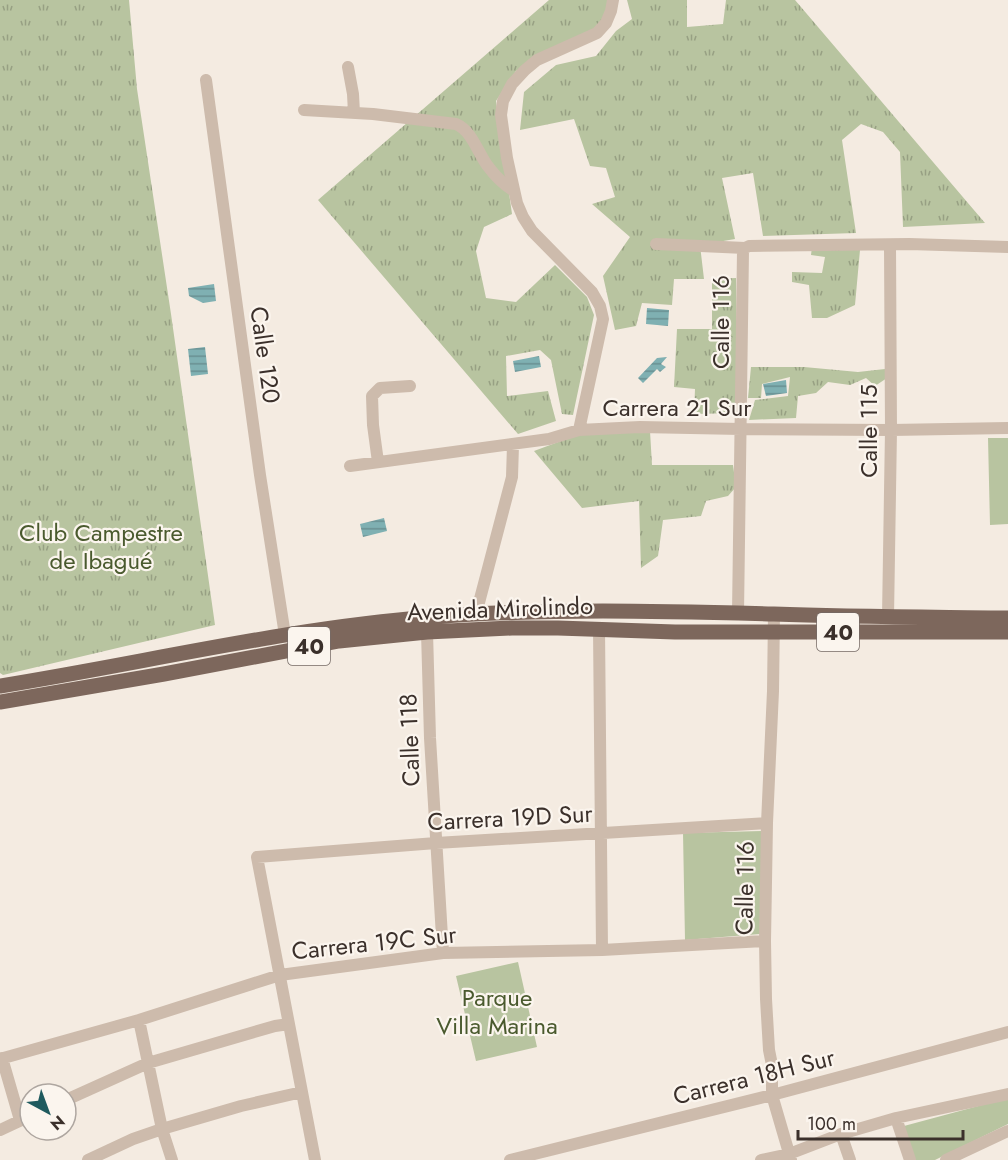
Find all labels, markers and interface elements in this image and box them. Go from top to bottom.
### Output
street label: Calle 116 [703,275,738,369]
street label: Calle 120 [241,304,290,406]
street label: Calle 115 [851,384,886,478]
street label: Carrera 21 Sur [602,390,752,425]
park label: Club Campestre de Ibagué [19,515,183,578]
street label: Avenida Mirolindo [406,588,594,629]
road number: 40 [817,613,859,651]
road number: 40 [288,627,330,665]
street label: Calle 118 [390,693,429,787]
street label: Carrera 19D Sur [426,796,594,839]
street label: Calle 116 [726,841,763,935]
street label: Carrera 19C Sur [290,916,459,969]
park label: Parque Villa Marina [436,980,558,1043]
street label: Carrera 18H Sur [669,1039,839,1114]
north arrow [18,1082,78,1142]
scale bar [798,1103,963,1141]
text: N [45,1110,70,1136]
text: 100 m [807,1111,856,1137]

